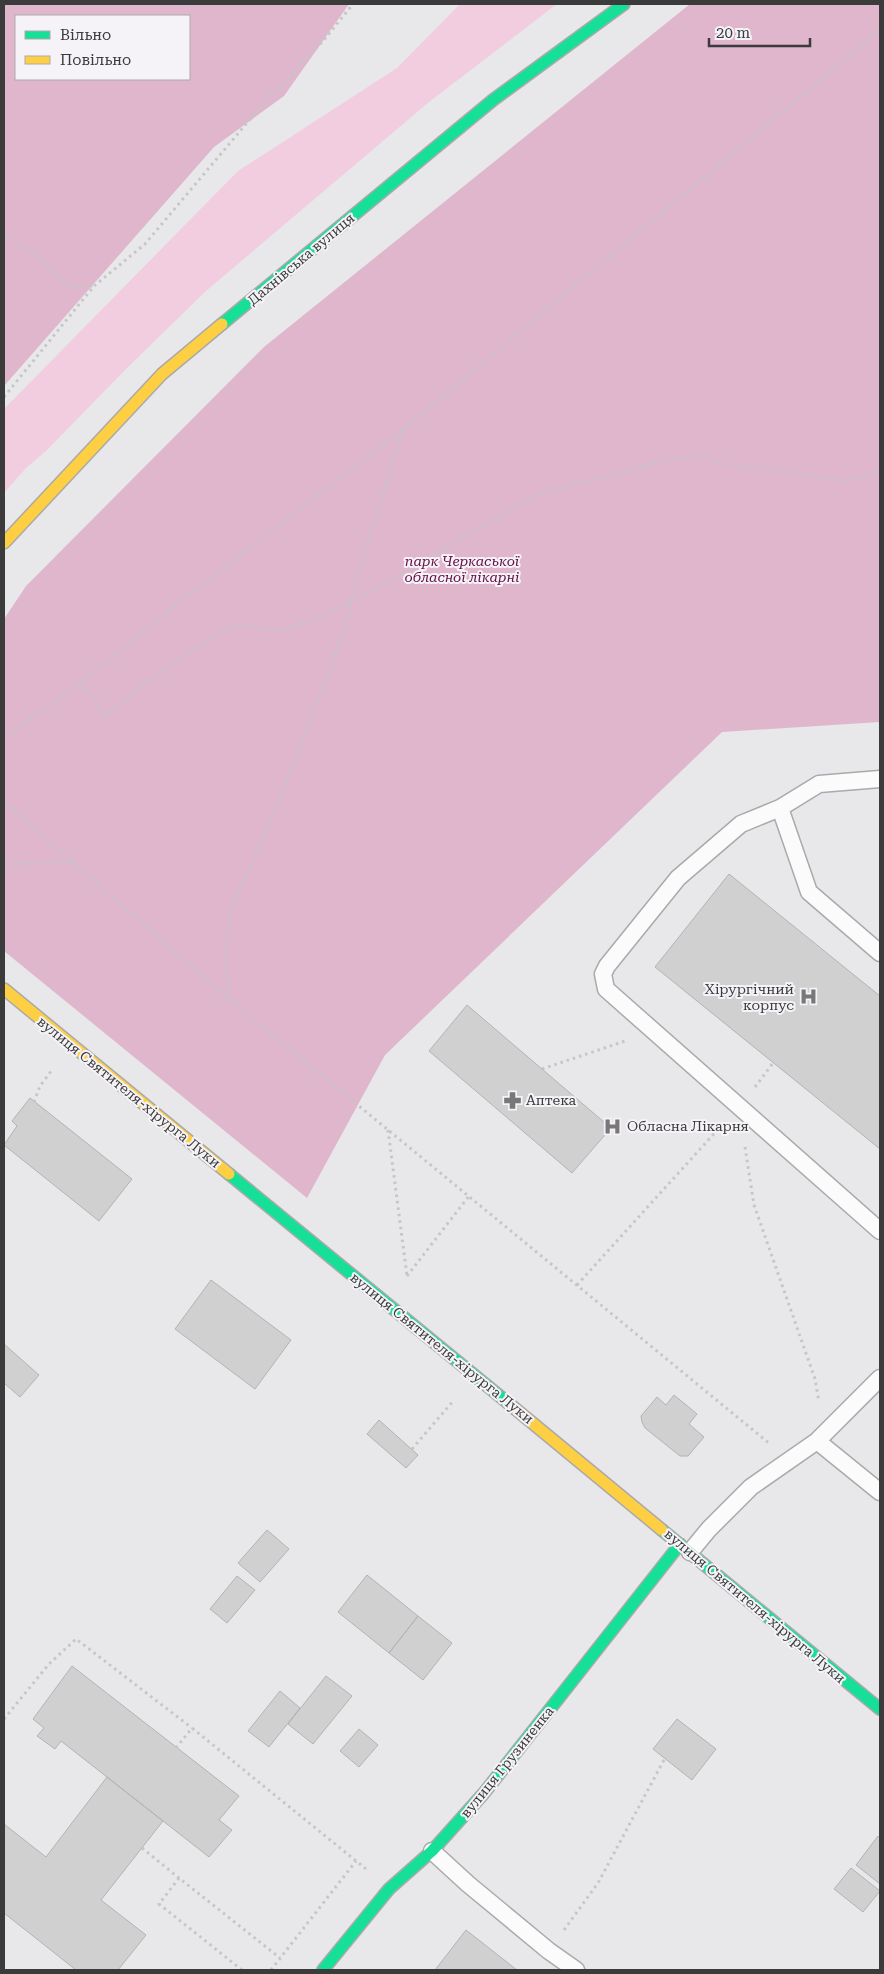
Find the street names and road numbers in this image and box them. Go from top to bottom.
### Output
street label: Дахнівська вулиця [244,210,358,308]
street label: вулиця Святителя-хірурга Луки [34,1013,224,1171]
street label: вулиця Святителя-хірурга Луки [347,1269,537,1427]
street label: вулиця Святителя-хірурга Луки [661,1526,849,1686]
street label: вулиця Грузиненка [457,1703,557,1821]

